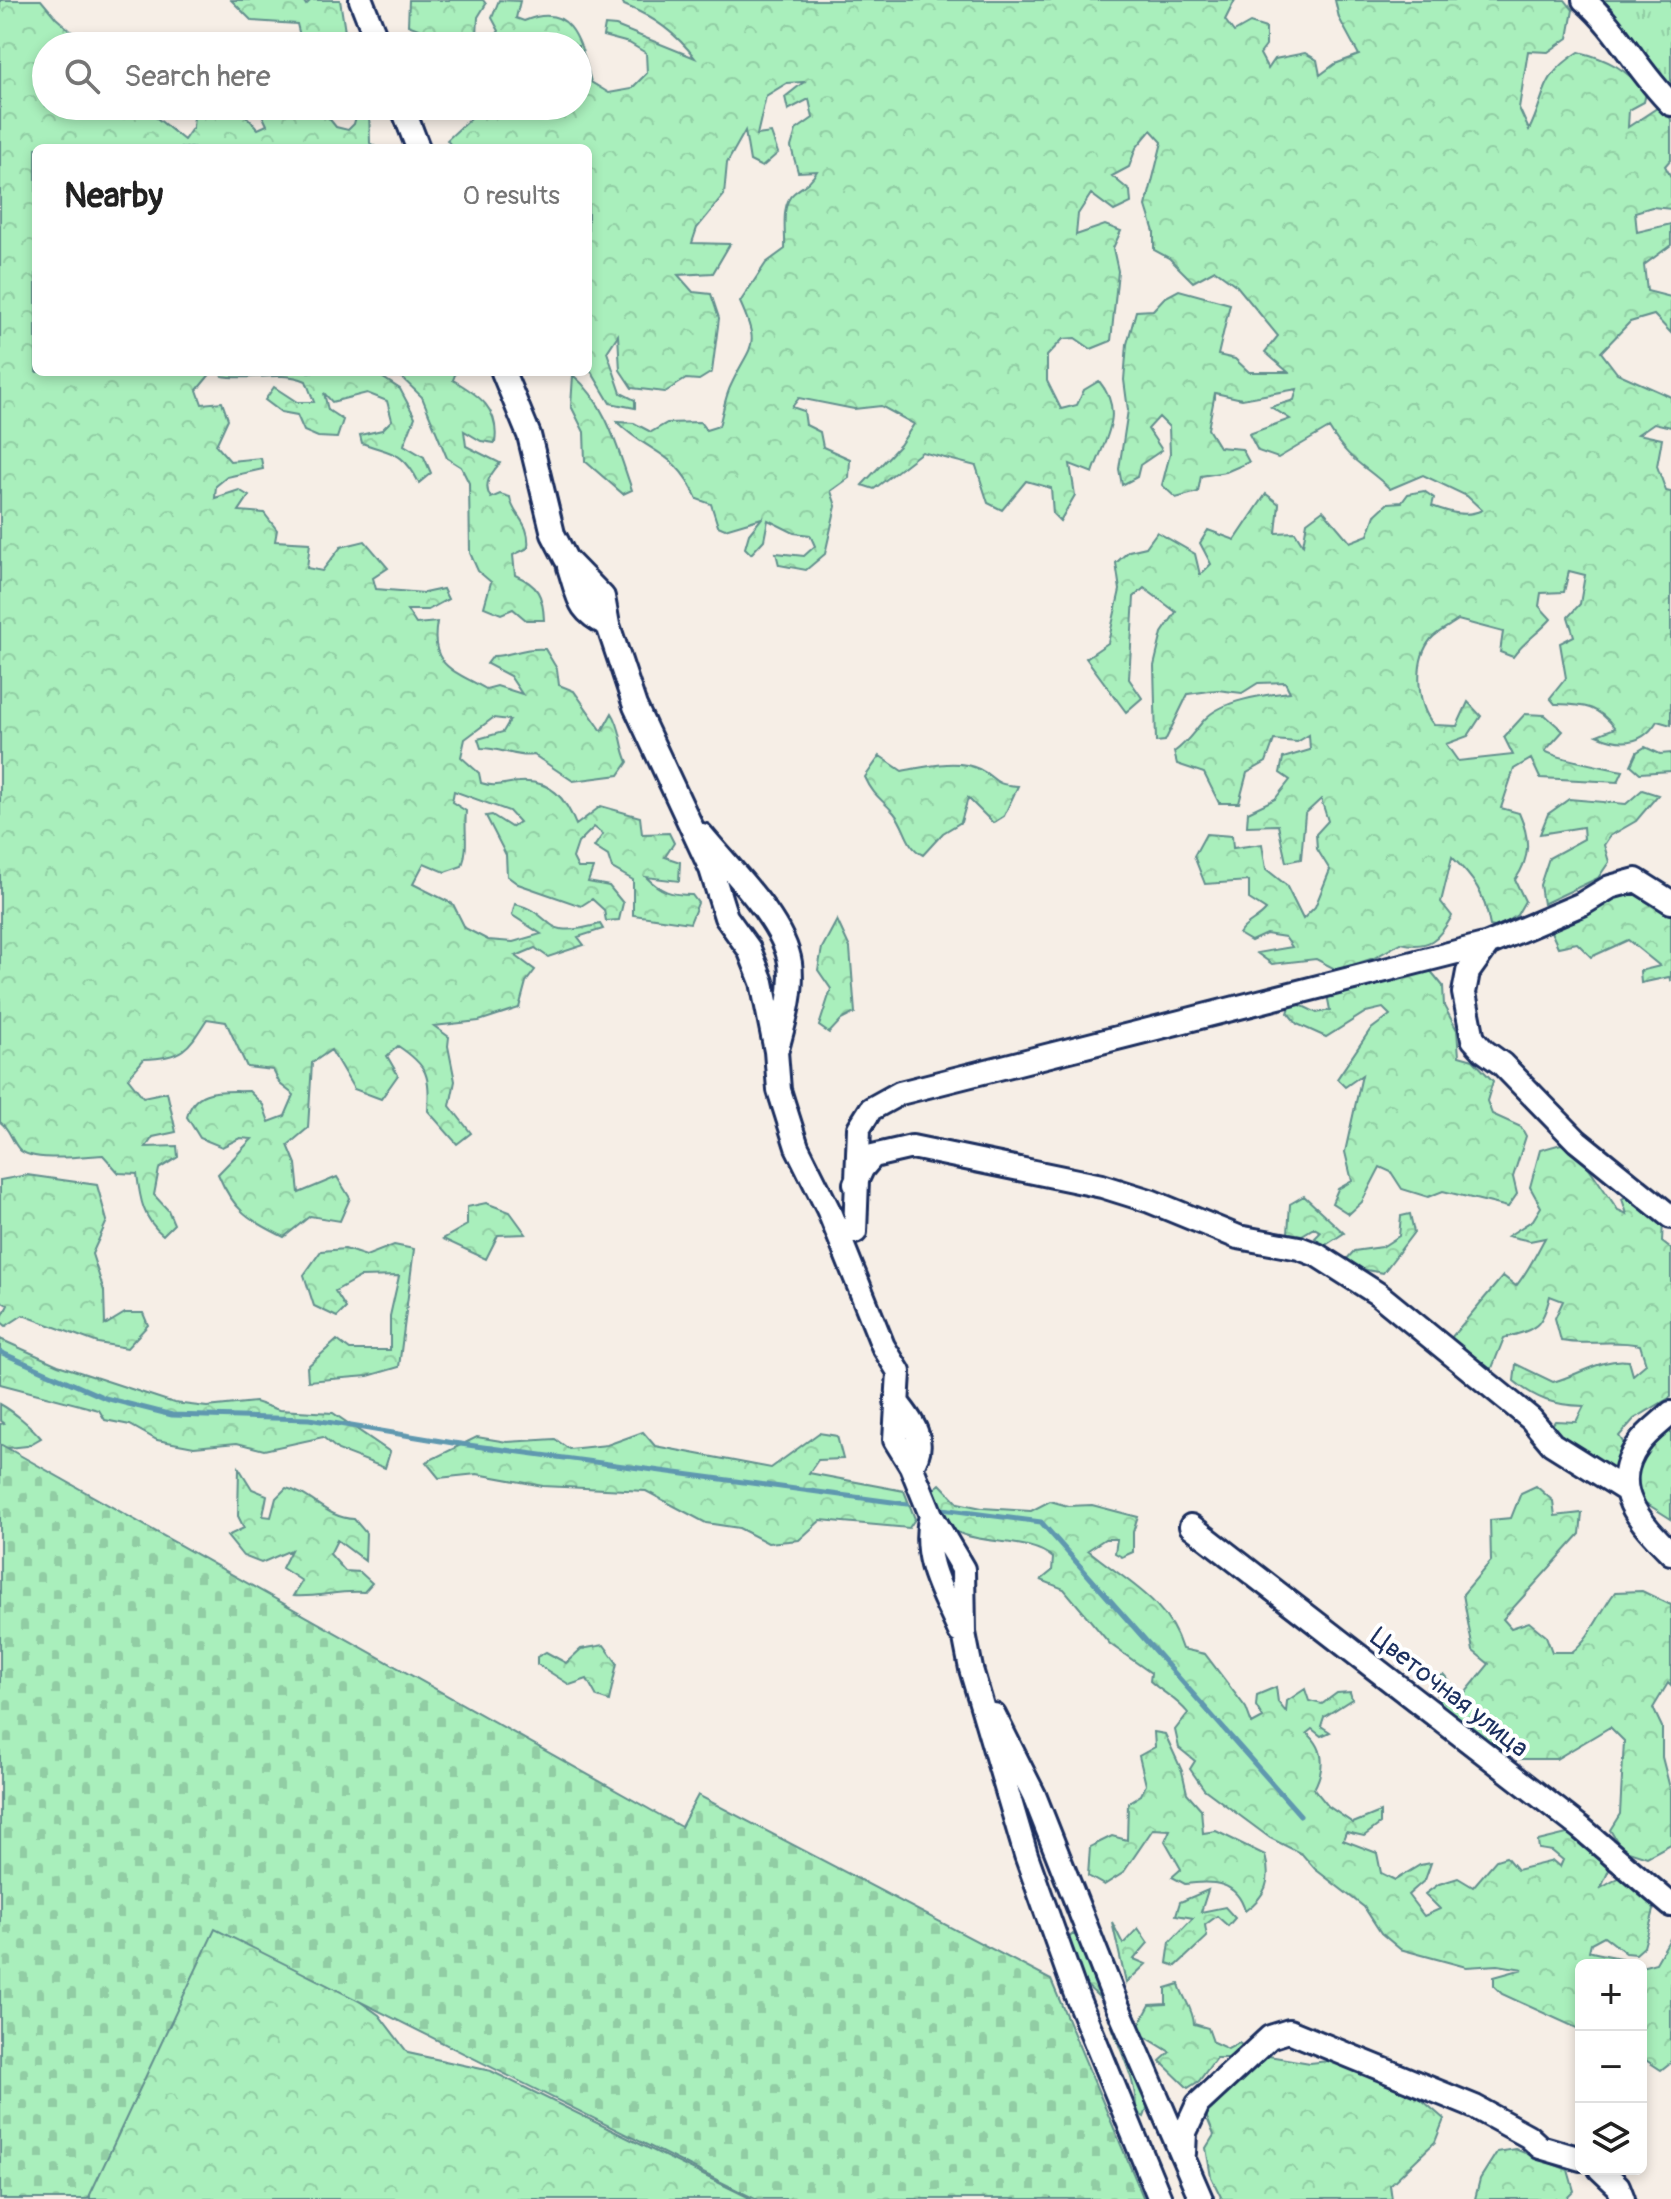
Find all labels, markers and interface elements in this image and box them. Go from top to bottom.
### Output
search box [32,32,592,120]
icon: search [60,54,104,98]
text: Search here [124,58,271,95]
text: Nearby [64,175,163,218]
text: 0 results [463,180,560,212]
street label: Цветочная улица [1364,1621,1535,1764]
map controls [1575,1959,1647,2175]
button: + [1575,1959,1647,2031]
button: − [1575,2031,1647,2103]
button: layers [1575,2103,1647,2175]

